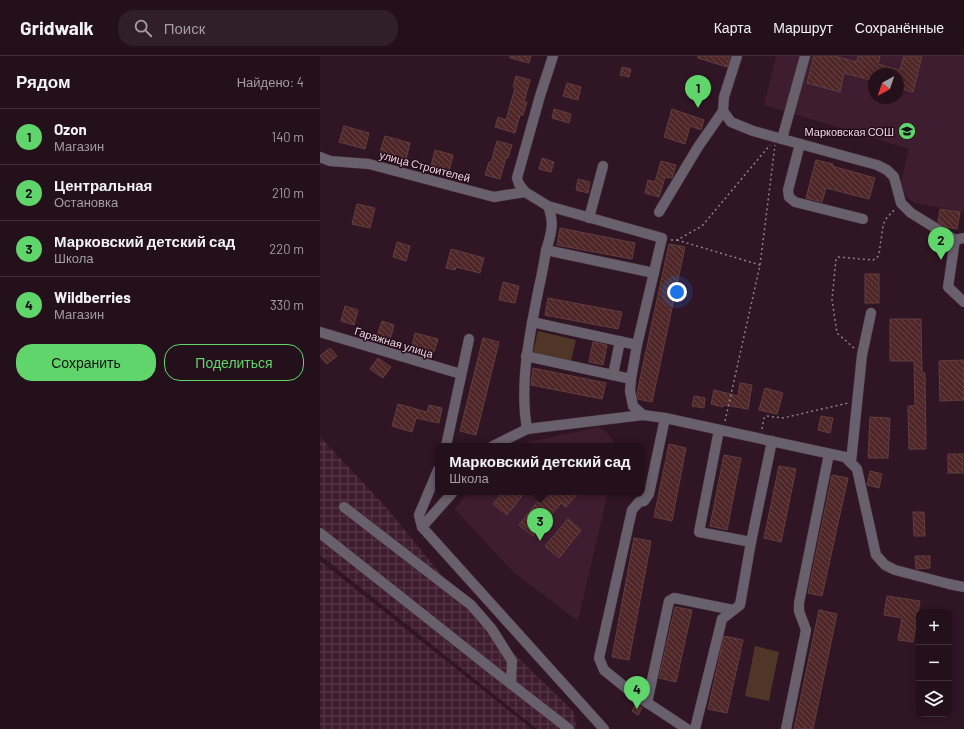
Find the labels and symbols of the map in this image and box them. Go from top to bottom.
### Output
north arrow [868,68,904,104]
pin: 1 [685,75,711,108]
school or university icon: Марковская СОШ [897,121,917,141]
place label: Марковская СОШ [805,125,894,138]
street label: улица Строителей [378,148,472,184]
pin: 2 [928,227,954,260]
your location [667,282,687,302]
street label: Гаражная улица [353,324,436,360]
pin: 3 [527,508,553,541]
pin: 4 [624,676,650,709]

